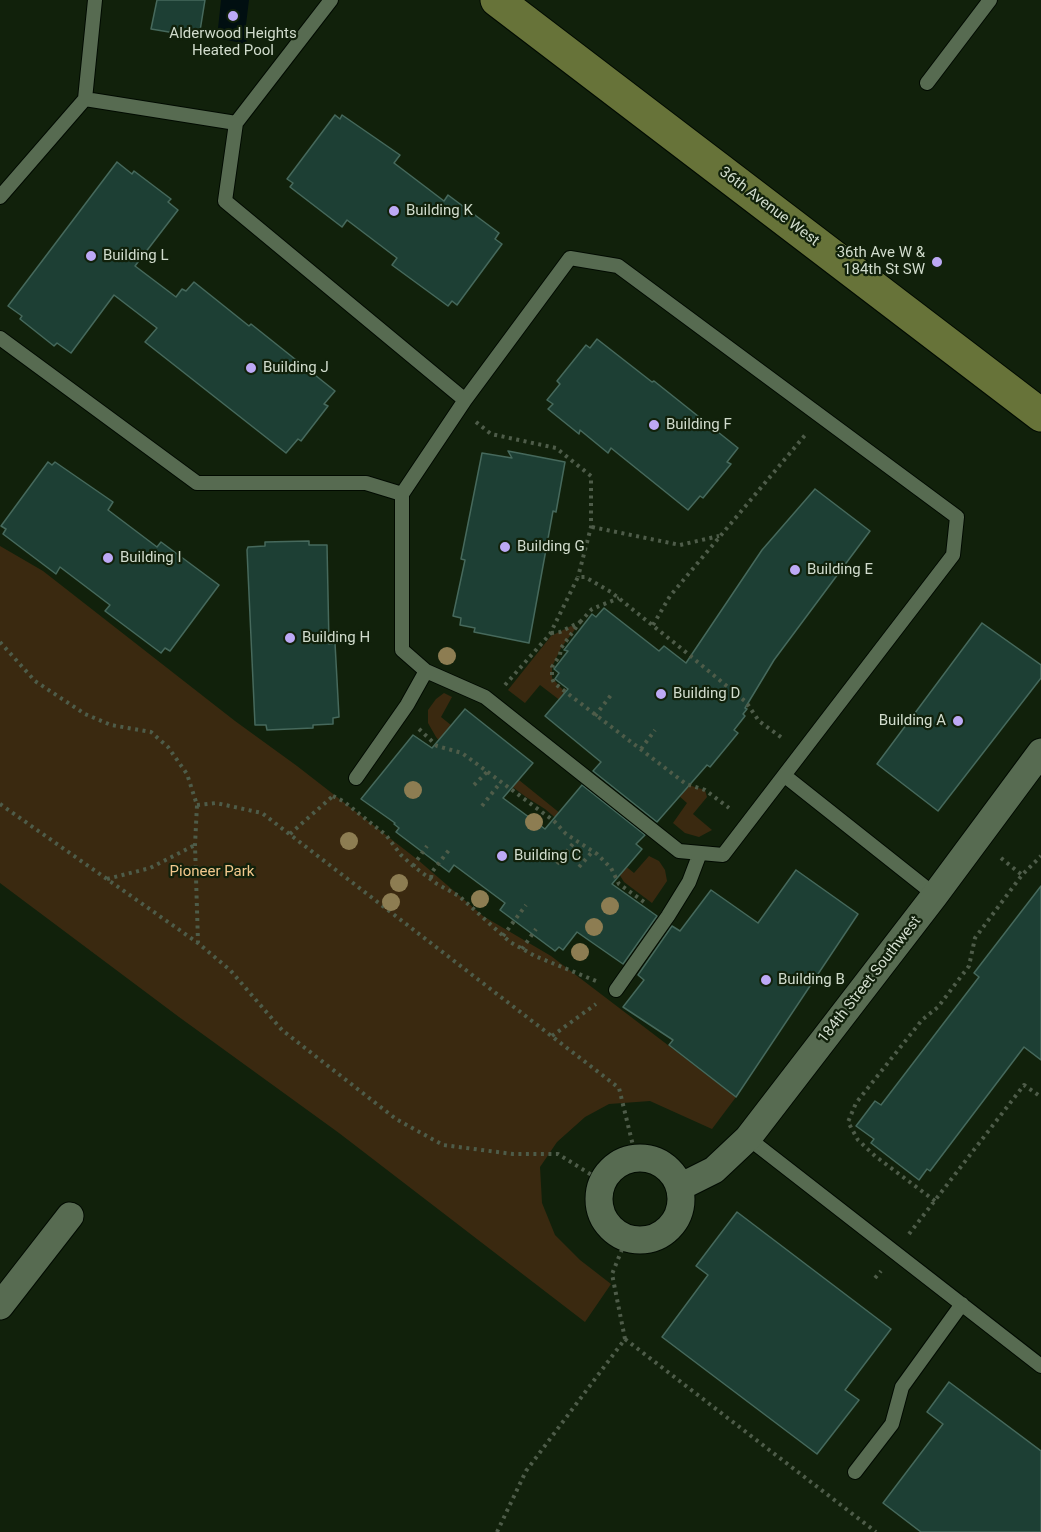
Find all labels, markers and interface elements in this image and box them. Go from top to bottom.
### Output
marker: Alderwood Heights Heated Pool [226,9,240,23]
place label: Alderwood Heights Heated Pool [169,25,297,60]
street label: 36th Avenue West [716,164,822,250]
place label: Building K [406,202,473,220]
marker: Building K [387,204,401,218]
place label: 36th Ave W & 184th St SW [837,244,925,279]
place label: Building L [103,247,169,265]
marker: Building L [84,249,98,263]
marker: 36th Ave W & 184th St SW [930,255,944,269]
place label: Building J [263,359,329,377]
marker: Building J [244,361,258,375]
place label: Building F [666,416,732,434]
marker: Building F [647,418,661,432]
place label: Building G [517,538,585,556]
marker: Building G [498,540,512,554]
place label: Building I [120,549,182,567]
marker: Building I [101,551,115,565]
place label: Building E [807,561,873,579]
marker: Building E [788,563,802,577]
place label: Building H [302,629,370,647]
marker: Building H [283,631,297,645]
place label: Building D [673,685,740,703]
marker: Building D [654,687,668,701]
place label: Building A [879,712,946,730]
marker: Building A [951,714,965,728]
place label: Building C [514,847,581,865]
marker: Building C [495,849,509,863]
park label: Pioneer Park [170,863,254,881]
street label: 184th Street Southwest [815,913,925,1047]
place label: Building B [778,971,845,989]
marker: Building B [759,973,773,987]

